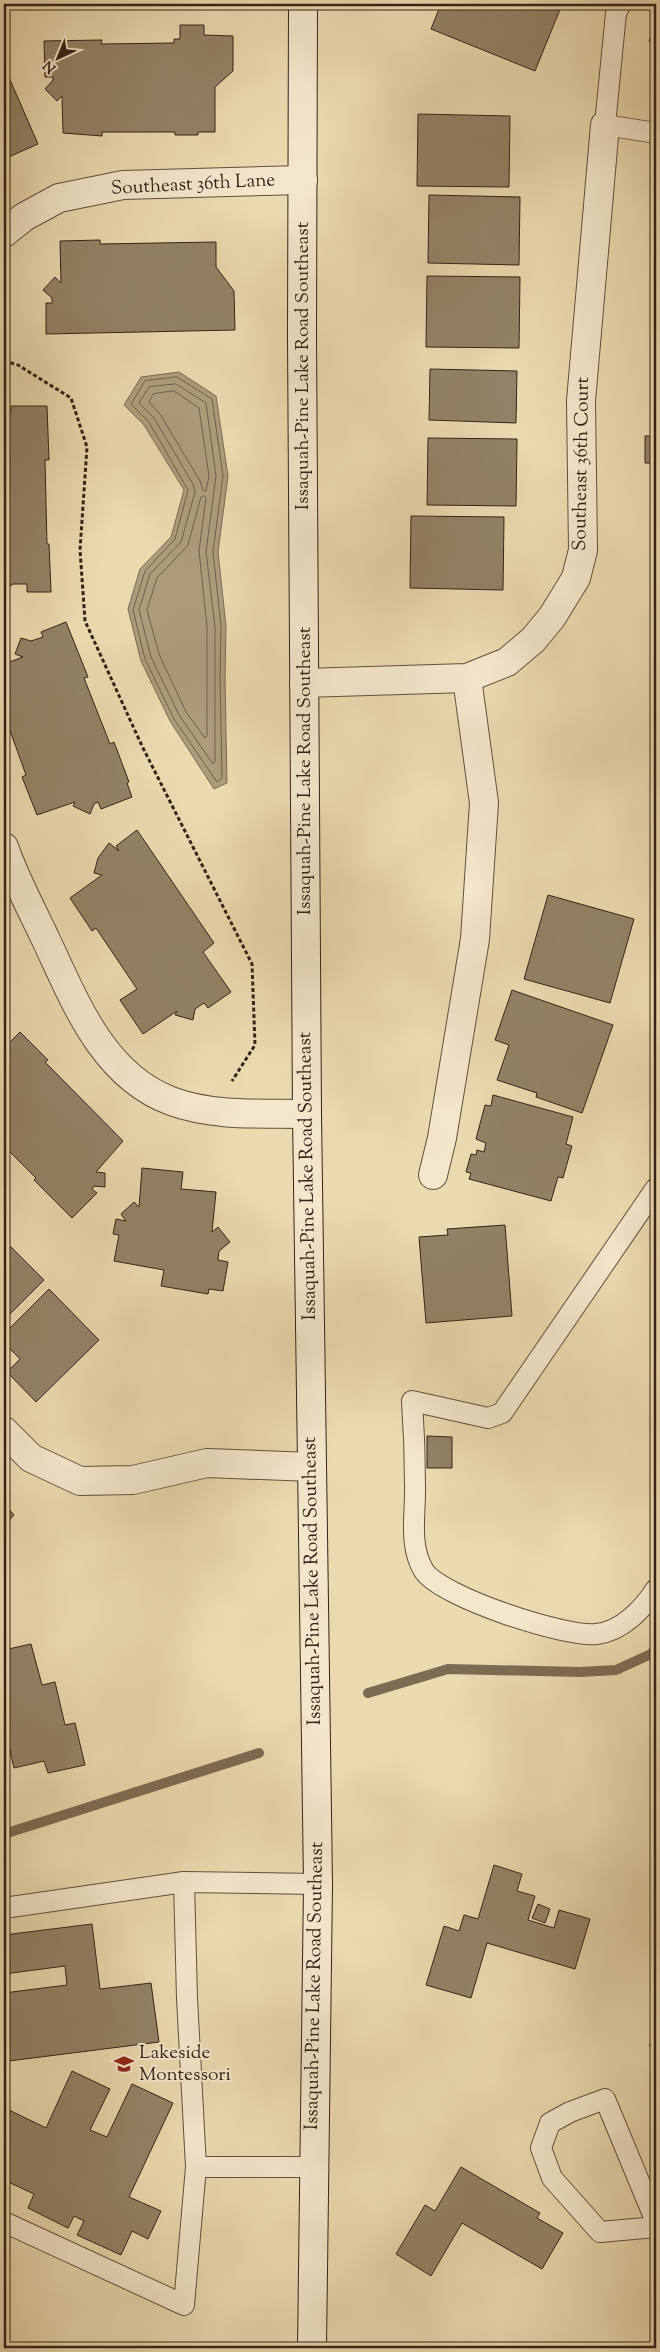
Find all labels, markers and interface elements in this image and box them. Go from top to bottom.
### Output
north arrow [32,32,82,82]
text: N [39,55,61,77]
street label: Southeast 36th Lane [110,167,276,203]
street label: Issaquah-Pine Lake Road Southeast [290,221,317,510]
street label: Southeast 36th Court [567,376,597,551]
street label: Issaquah-Pine Lake Road Southeast [292,626,319,915]
street label: Issaquah-Pine Lake Road Southeast [292,1031,324,1321]
street label: Issaquah-Pine Lake Road Southeast [297,1436,329,1726]
street label: Issaquah-Pine Lake Road Southeast [299,1841,331,2131]
place label: Lakeside Montessori [139,2040,231,2089]
school or university icon: Lakeside Montessori [113,2053,135,2075]

